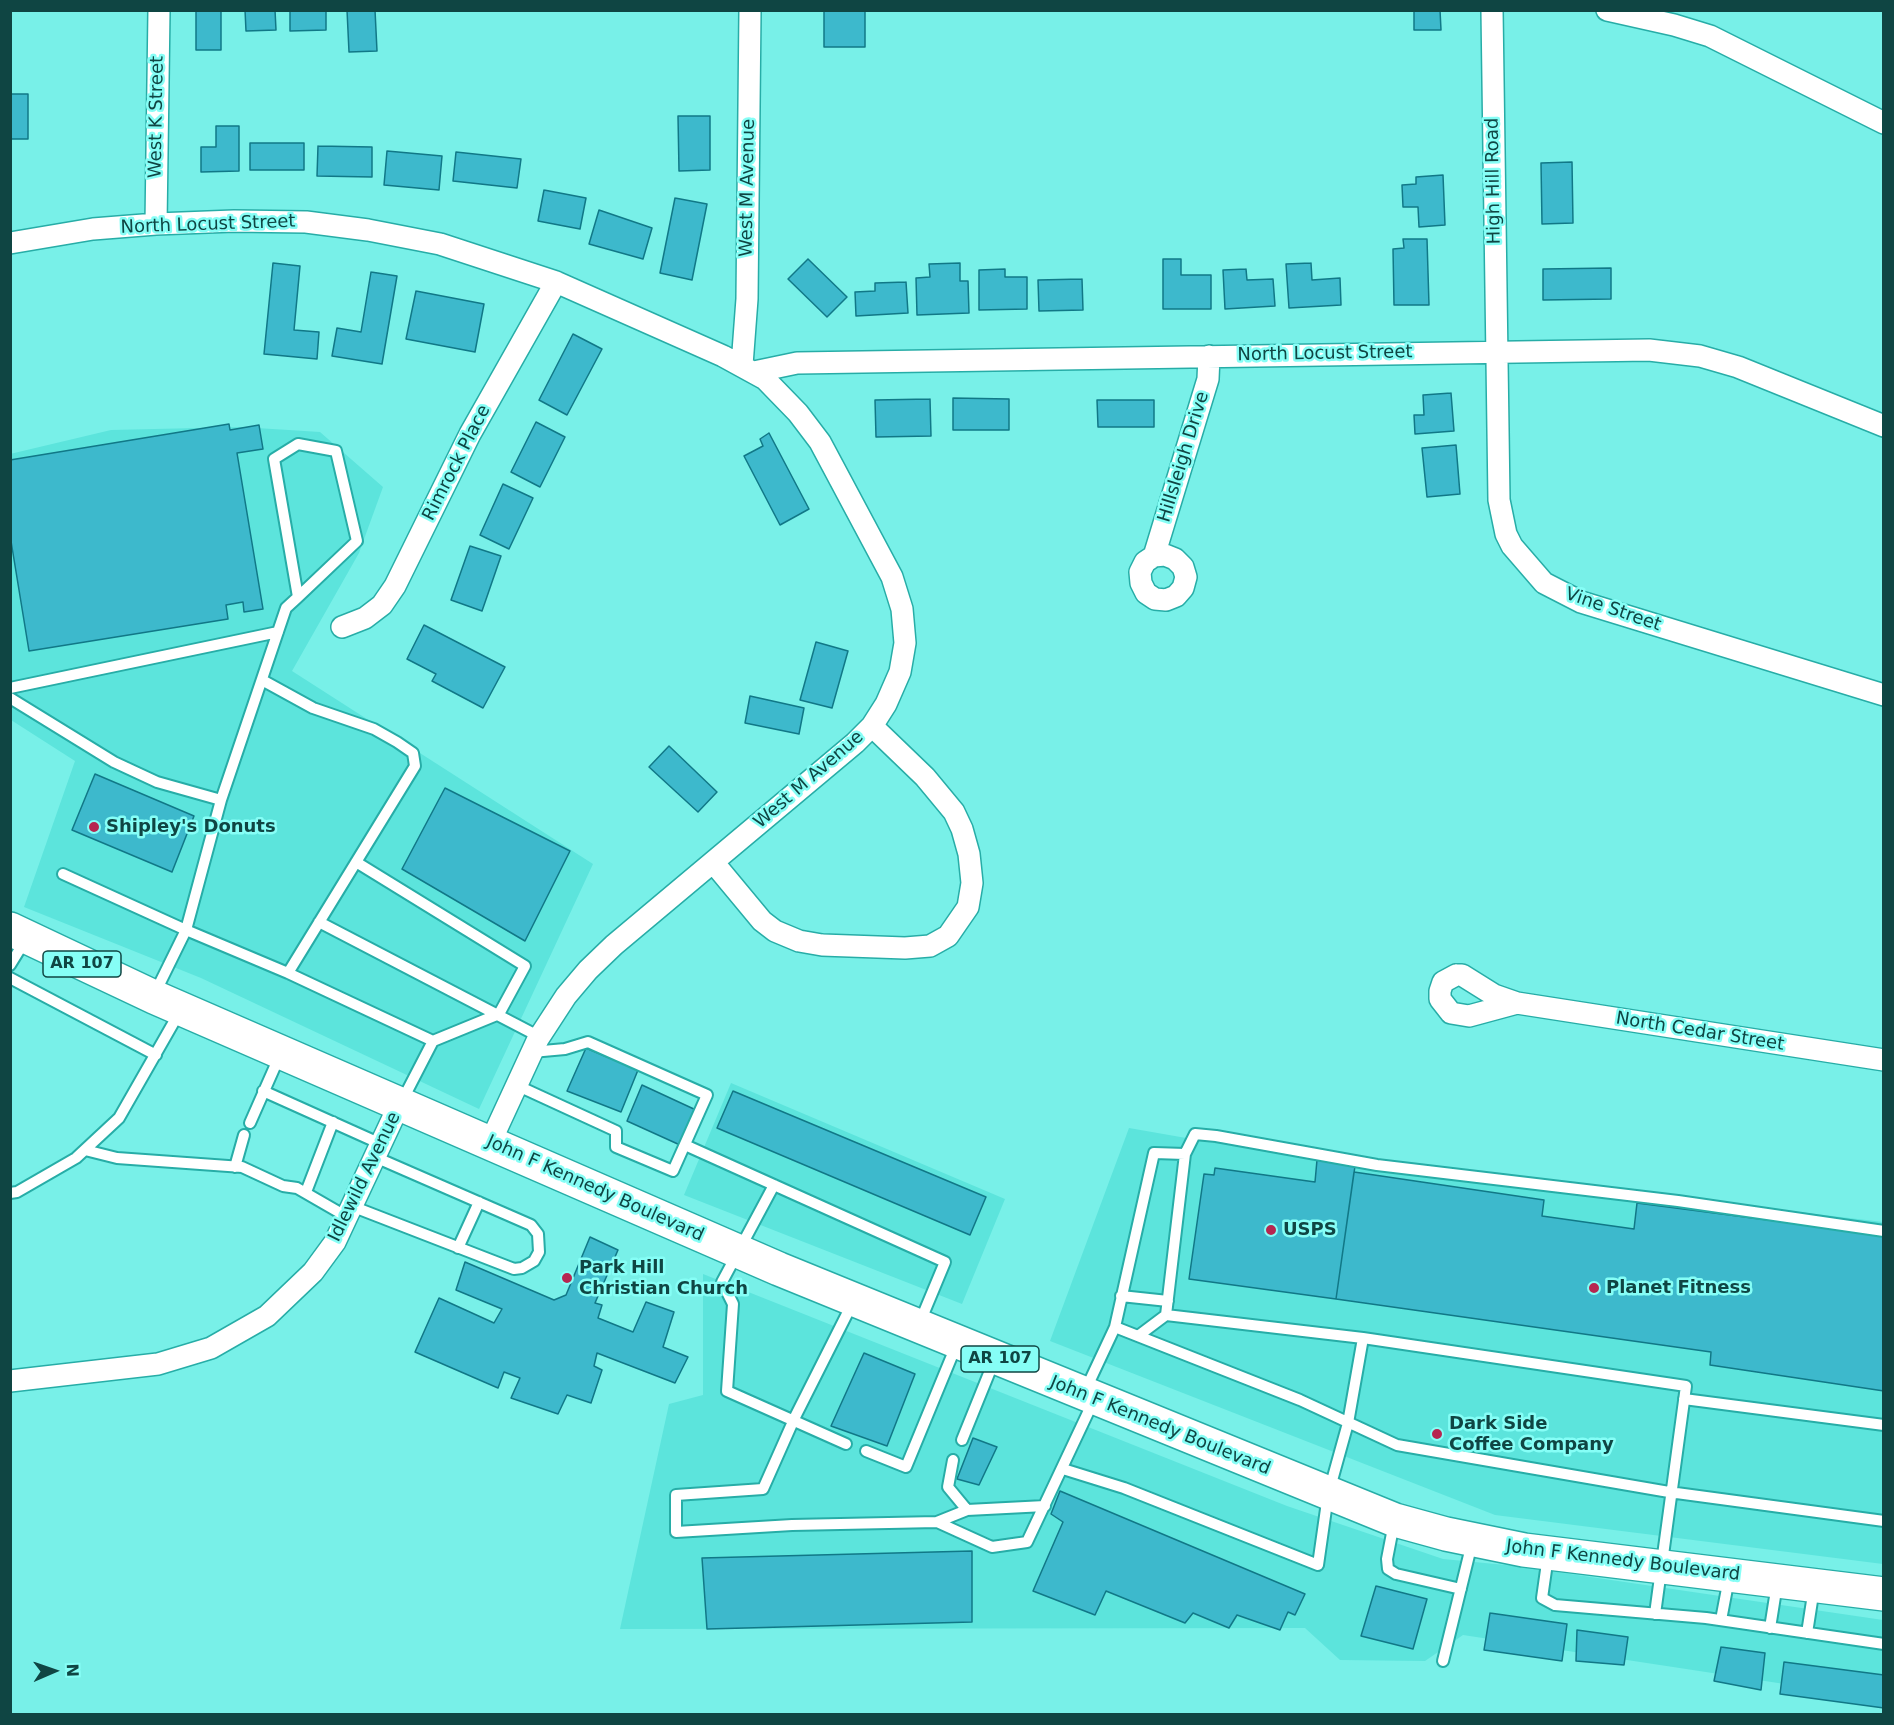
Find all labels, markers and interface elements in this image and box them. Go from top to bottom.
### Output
street label: West K Street [145,56,169,178]
street label: High Hill Road [1482,118,1506,244]
street label: West M Avenue [736,119,760,257]
street label: North Locust Street [120,211,296,239]
street label: North Locust Street [1237,342,1413,366]
street label: Hillsleigh Drive [1154,389,1214,525]
street label: Rimrock Place [419,402,495,524]
street label: Vine Street [1562,584,1664,636]
street label: West M Avenue [750,727,868,833]
place label: Shipley's Donuts [106,816,276,838]
marker: Shipley's Donuts [87,820,101,834]
road number: AR 107 [43,951,121,977]
street label: North Cedar Street [1614,1008,1786,1056]
street label: Idlewild Avenue [324,1109,406,1245]
street label: John F Kennedy Boulevard [483,1131,707,1247]
place label: USPS [1283,1219,1337,1241]
marker: USPS [1264,1223,1278,1237]
place label: Park Hill Christian Church [579,1257,748,1300]
marker: Park Hill Christian Church [560,1271,574,1285]
place label: Planet Fitness [1606,1277,1751,1299]
marker: Planet Fitness [1587,1281,1601,1295]
road number: AR 107 [961,1346,1039,1372]
street label: John F Kennedy Boulevard [1047,1372,1273,1480]
place label: Dark Side Coffee Company [1449,1413,1614,1456]
marker: Dark Side Coffee Company [1430,1427,1444,1441]
street label: John F Kennedy Boulevard [1505,1536,1741,1586]
north arrow [24,1641,84,1701]
text: N [63,1663,82,1677]

